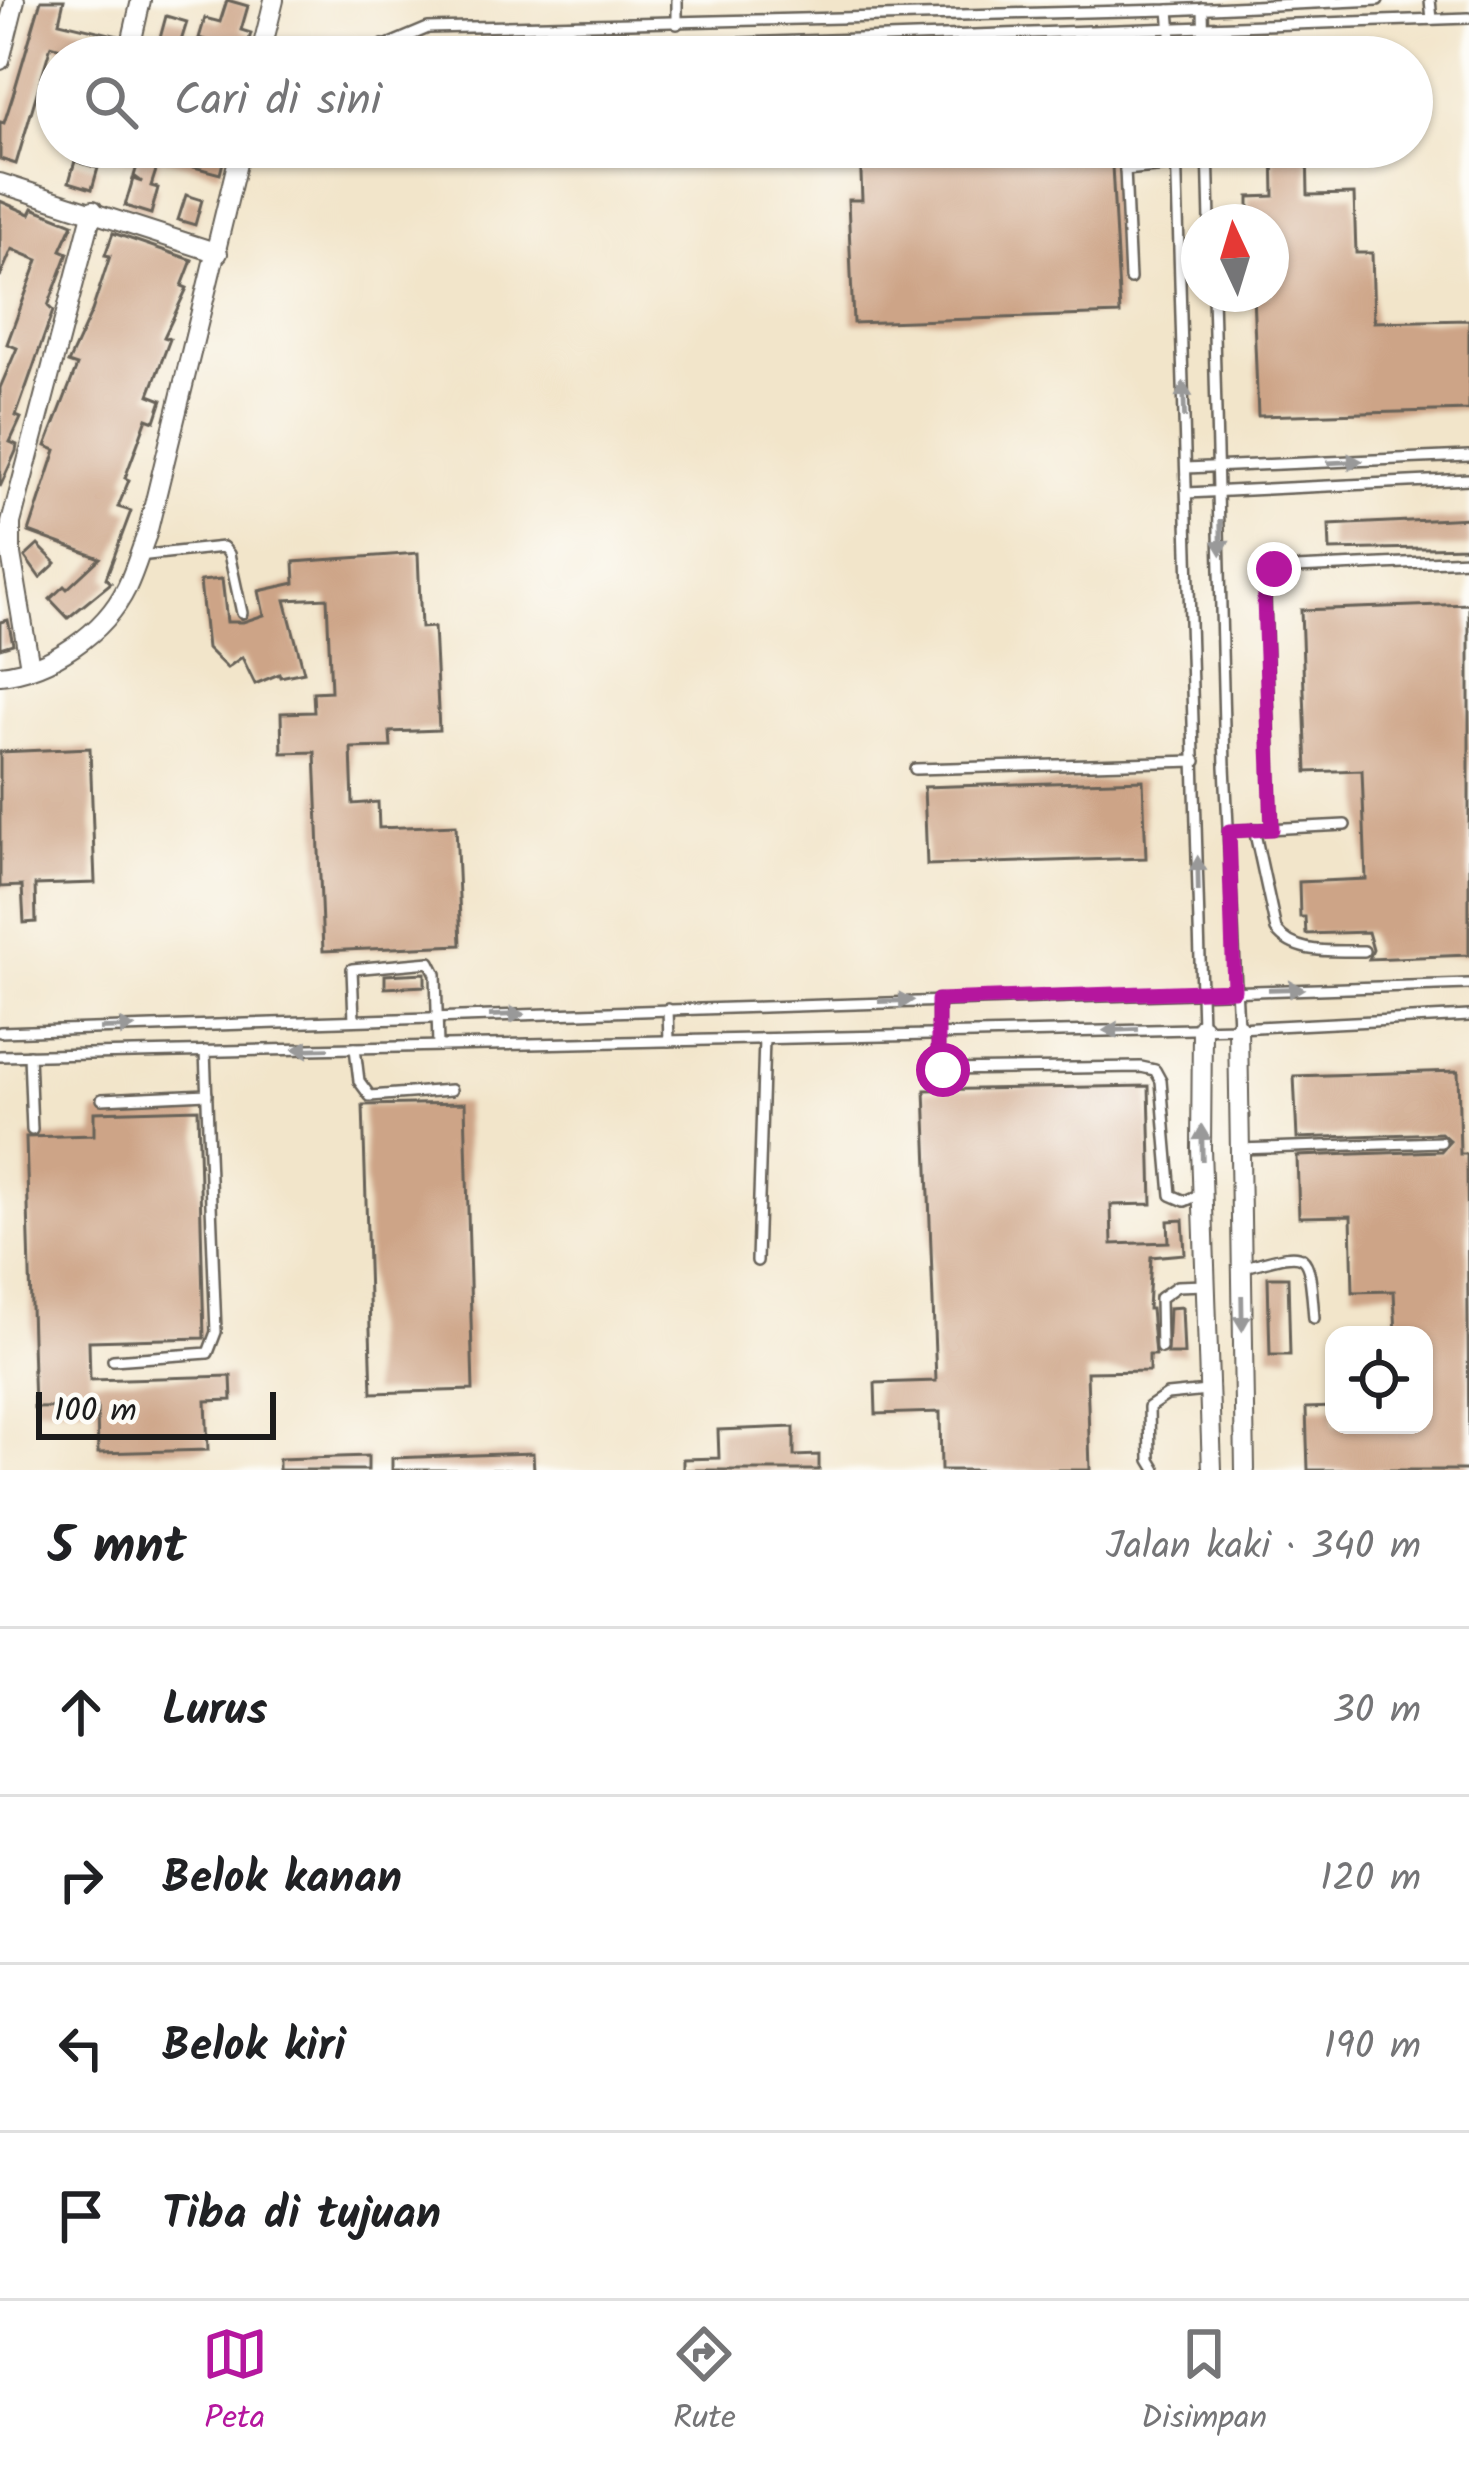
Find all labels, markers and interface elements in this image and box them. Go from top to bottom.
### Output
search box [36,36,1433,168]
text: Cari di sini [174,66,382,138]
icon: search [78,69,144,135]
north arrow [1181,204,1289,312]
one-way arrow [1174,380,1193,418]
one-way arrow [1327,452,1365,471]
one-way arrow [1211,519,1231,557]
route end [1247,542,1301,596]
one-way arrow [1189,854,1208,892]
one-way arrow [1268,979,1306,998]
one-way arrow [878,991,916,1010]
one-way arrow [489,1005,527,1024]
one-way arrow [99,1018,137,1037]
one-way arrow [1101,1020,1139,1039]
one-way arrow [291,1039,329,1058]
route start [916,1043,970,1097]
one-way arrow [1192,1123,1212,1161]
one-way arrow [1232,1295,1251,1333]
map controls [1325,1326,1433,1434]
button: locate [1325,1326,1433,1434]
scale bar [36,1386,276,1439]
text: 100 m [54,1386,137,1439]
text: 5 mnt [48,1508,186,1589]
text: Jalan kaki · 340 m [1106,1517,1421,1579]
text: Lurus [162,1676,268,1748]
icon: ahead [48,1679,114,1745]
text: 30 m [1333,1681,1421,1743]
text: Belok kanan [162,1844,402,1916]
icon: right [48,1847,114,1913]
text: 120 m [1320,1849,1421,1911]
text: Belok kiri [162,2012,346,2084]
icon: left [48,2015,114,2081]
text: 190 m [1324,2017,1421,2079]
text: Tiba di tujuan [162,2180,441,2252]
icon: arrive [48,2183,114,2249]
tab: Peta [202,2321,268,2446]
tab: Rute [671,2321,737,2446]
tab: Disimpan [1141,2321,1267,2446]

